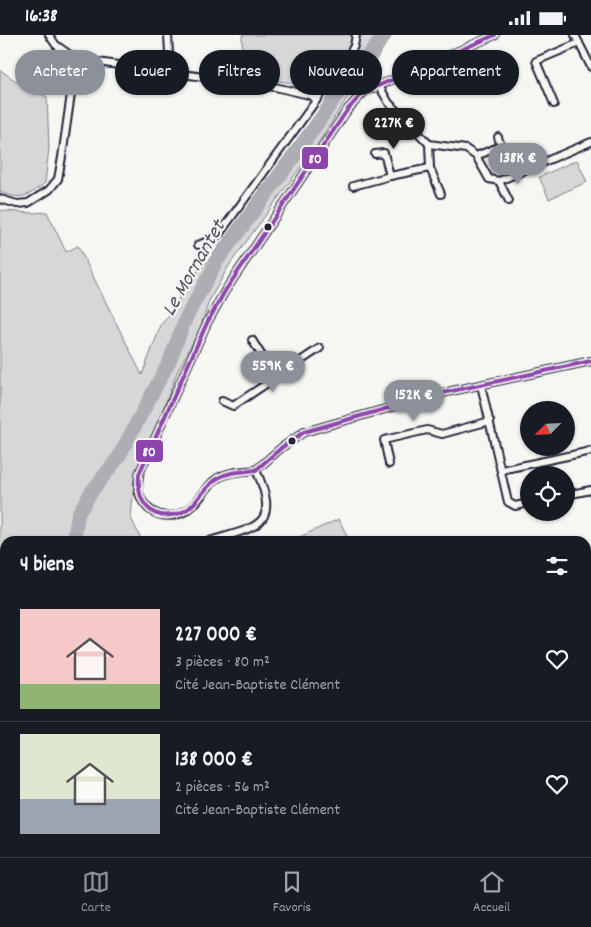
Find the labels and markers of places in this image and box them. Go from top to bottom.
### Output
pin: 227K € [353,107,435,150]
pin: 138K € [477,143,559,185]
unlabelled marker [263,222,273,232]
pin: 559K € [232,351,314,393]
pin: 152K € [373,379,455,422]
unlabelled marker [287,436,297,446]

